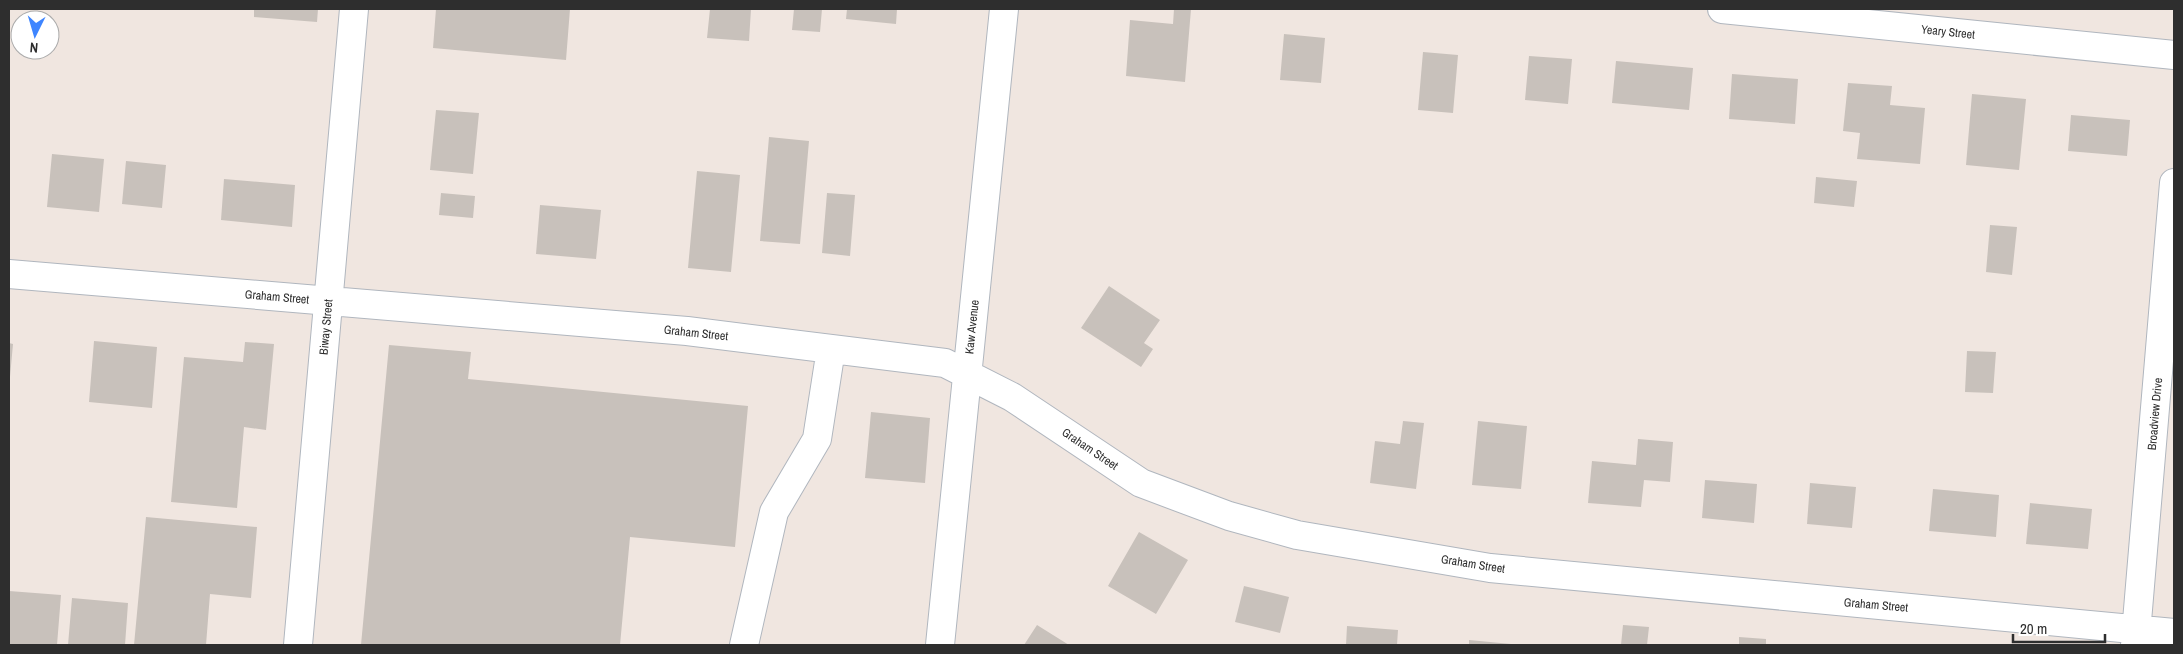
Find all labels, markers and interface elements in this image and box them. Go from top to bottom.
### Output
north arrow [10,10,60,60]
street label: Yeary Street [1920,21,1976,43]
text: N [29,39,39,57]
street label: Graham Street [244,286,310,308]
street label: Biway Street [316,298,336,355]
street label: Kaw Avenue [961,299,983,355]
street label: Graham Street [663,322,729,344]
street label: Broadview Drive [2144,377,2166,451]
street label: Graham Street [1059,424,1121,474]
street label: Graham Street [1440,551,1506,577]
street label: Graham Street [1843,594,1909,616]
scale bar [2013,612,2106,644]
text: 20 m [2020,618,2047,639]

